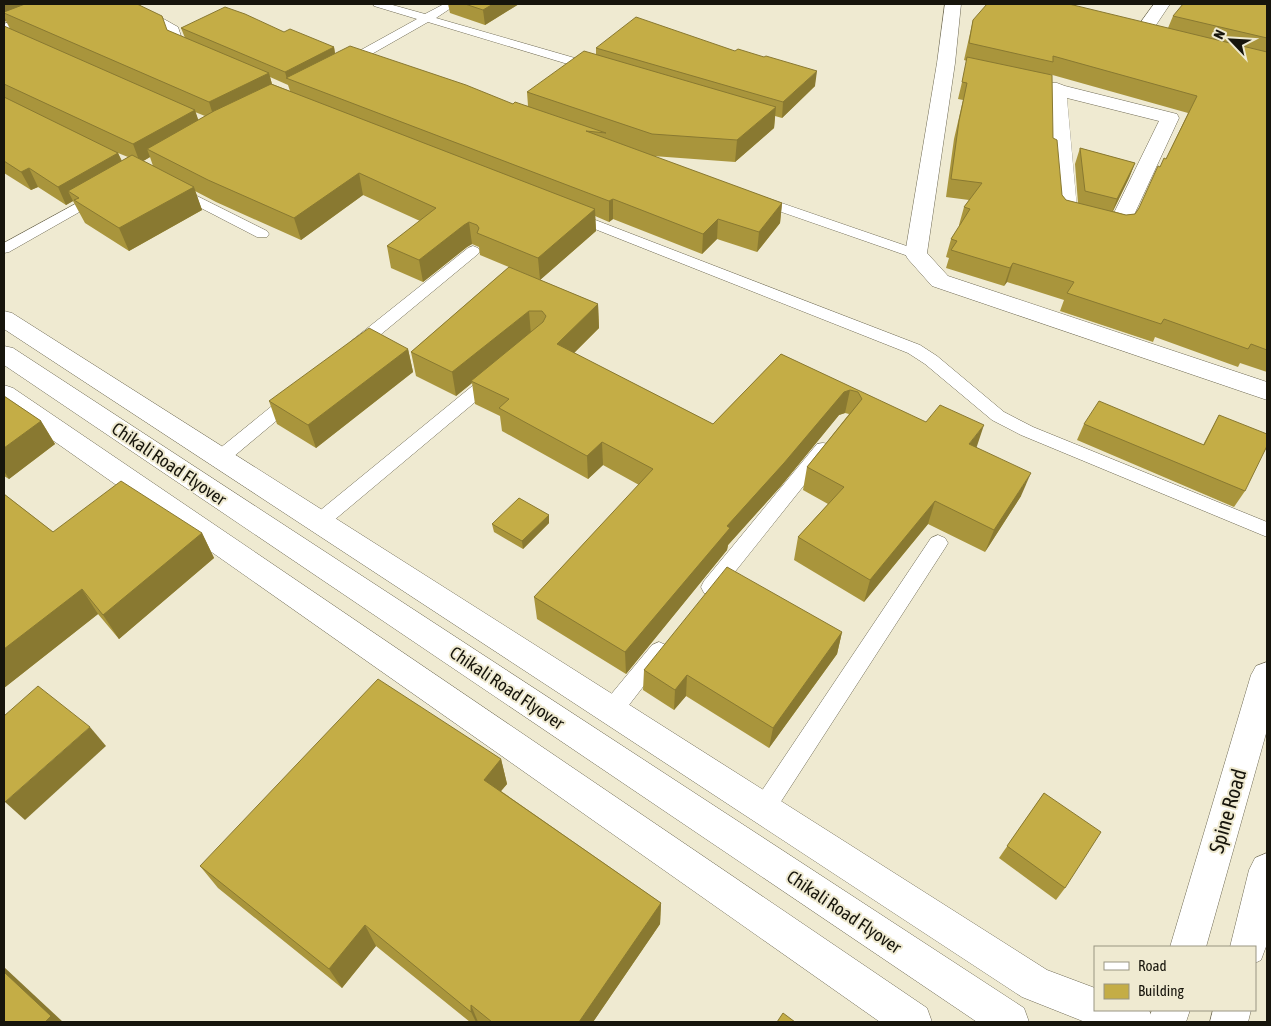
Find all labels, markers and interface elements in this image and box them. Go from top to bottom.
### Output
north arrow [1206,15,1256,65]
text: N [1210,27,1228,42]
street label: Chikali Road Flyover [108,418,231,510]
street label: Chikali Road Flyover [446,642,569,734]
street label: Spine Road [1204,766,1250,856]
street label: Chikali Road Flyover [783,866,906,958]
legend [1094,946,1256,1011]
text: Road [1138,957,1167,974]
text: Building [1138,982,1184,999]

